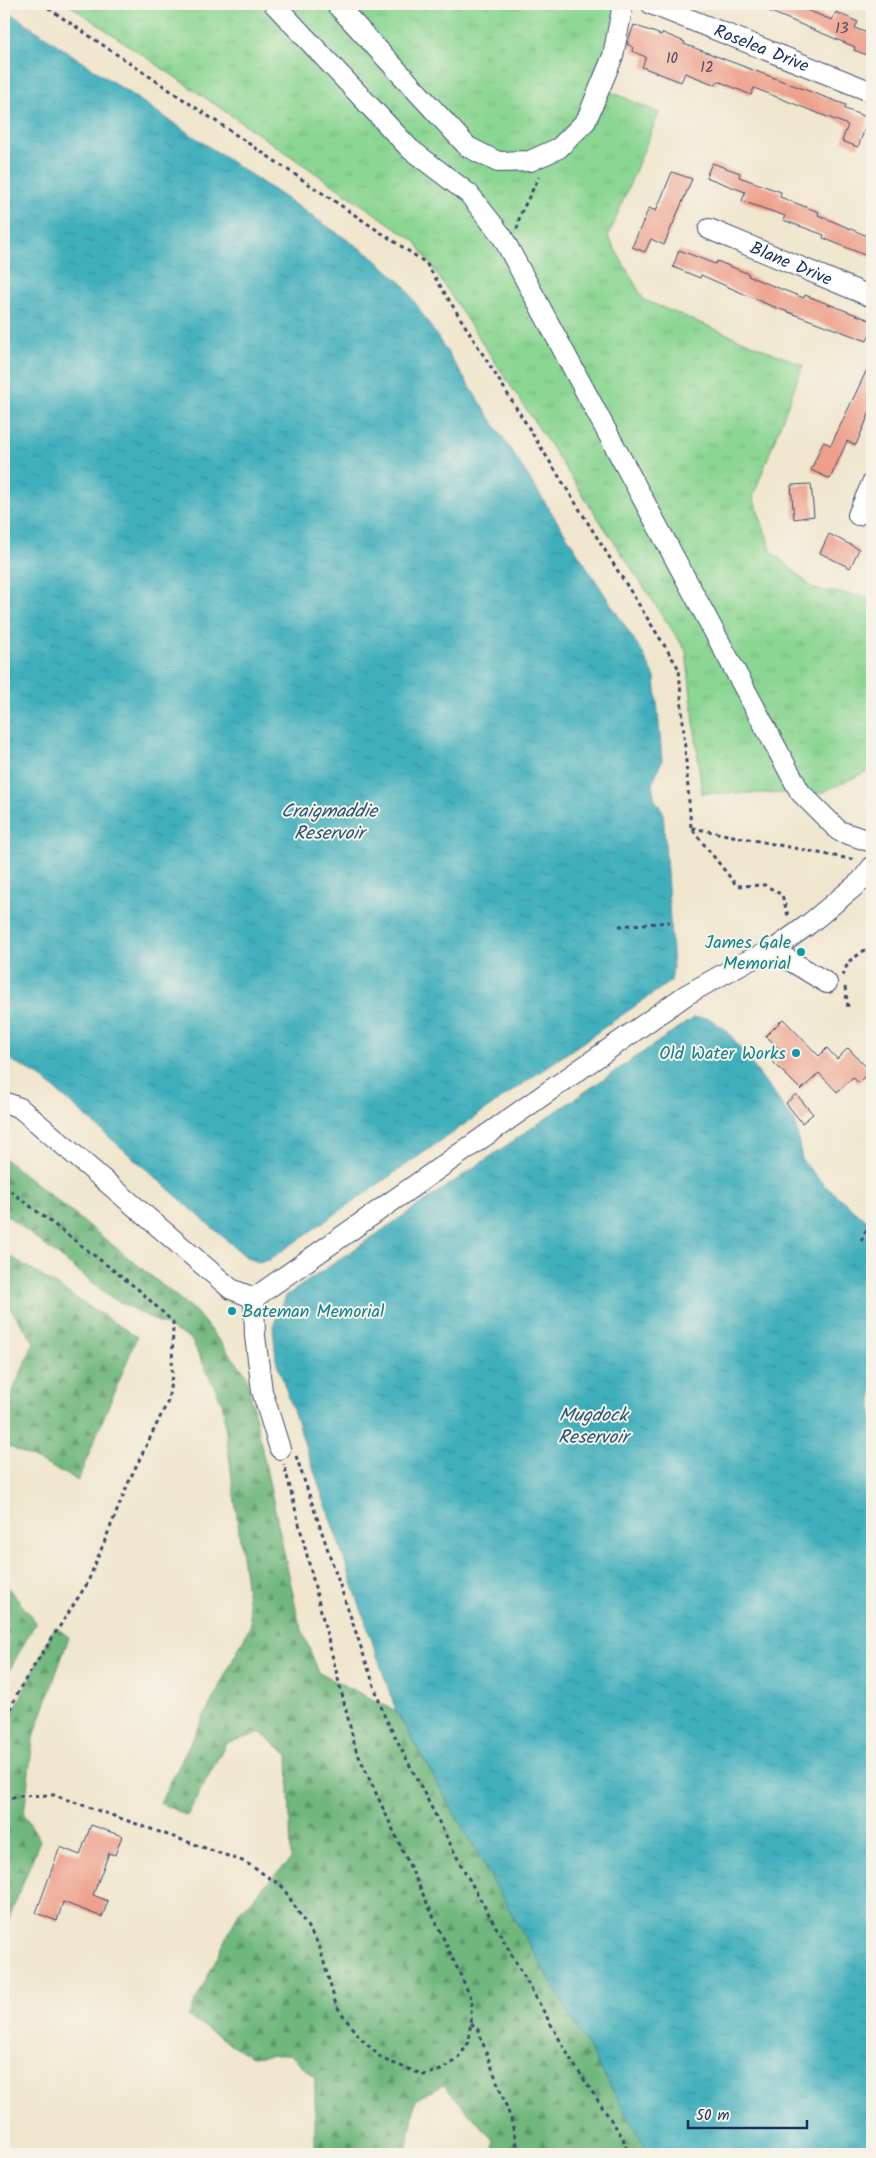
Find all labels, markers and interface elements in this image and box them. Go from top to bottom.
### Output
street label: Roselea Drive [709,17,813,81]
house number: 13 [835,17,849,41]
house number: 10 [666,47,679,71]
house number: 12 [700,56,714,80]
street label: Blane Drive [745,235,836,295]
water label: Craigmaddie Reservoir [281,797,380,849]
place label: James Gale Memorial [705,929,792,979]
marker: James Gale Memorial [795,946,807,958]
place label: Old Water Works [659,1040,786,1069]
marker: Old Water Works [790,1047,802,1059]
place label: Bateman Memorial [242,1298,385,1327]
marker: Bateman Memorial [226,1305,238,1317]
water label: Mugdock Reservoir [558,1401,632,1453]
scale bar [688,2098,807,2130]
text: 50 m [696,2104,730,2128]

